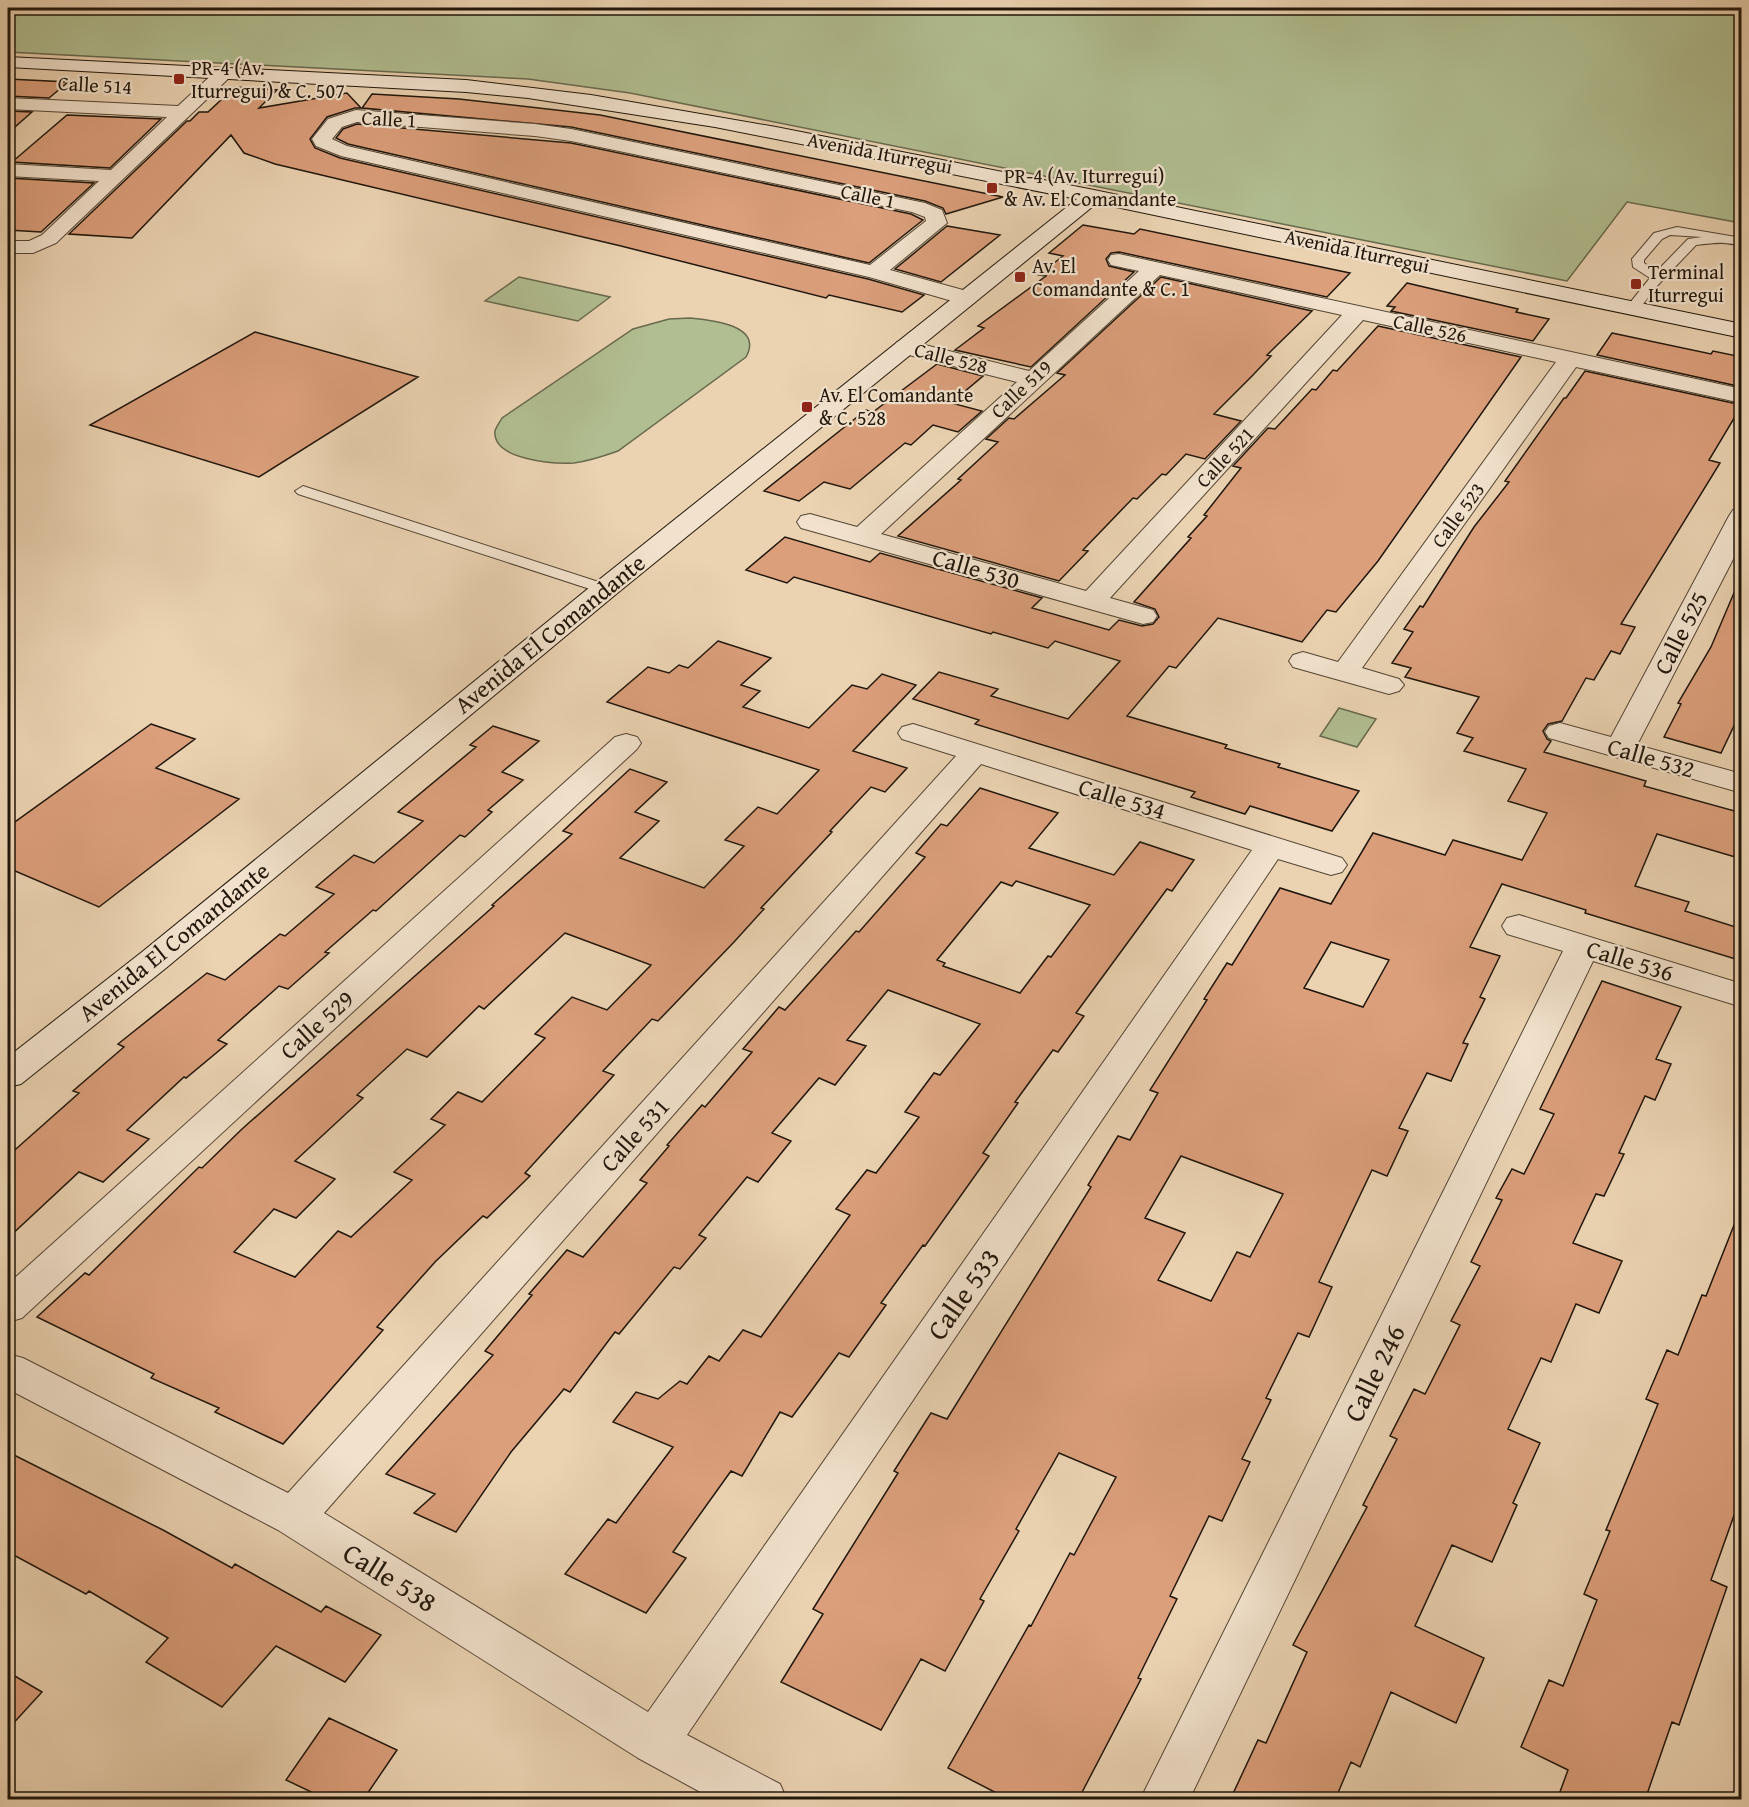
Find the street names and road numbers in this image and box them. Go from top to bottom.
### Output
street label: Calle 514 [57,68,133,101]
street label: Calle 1 [361,103,417,134]
street label: Avenida Iturregui [805,124,956,181]
street label: Calle 1 [838,176,898,215]
street label: Avenida Iturregui [1282,221,1433,280]
street label: Calle 526 [1391,306,1469,349]
street label: Calle 528 [912,334,991,381]
street label: Calle 519 [984,353,1058,425]
street label: Calle 521 [1189,420,1261,494]
street label: Calle 523 [1424,476,1491,553]
street label: Calle 530 [929,539,1024,598]
street label: Avenida El Comandante [447,545,653,722]
street label: Calle 525 [1645,585,1716,680]
street label: Calle 532 [1604,728,1699,787]
street label: Calle 534 [1074,769,1170,828]
street label: Avenida El Comandante [71,853,277,1030]
street label: Calle 536 [1582,931,1678,990]
street label: Calle 529 [272,982,361,1067]
street label: Calle 531 [592,1090,677,1179]
street label: Calle 533 [916,1239,1009,1348]
street label: Calle 246 [1332,1317,1415,1428]
street label: Calle 538 [335,1532,445,1621]

